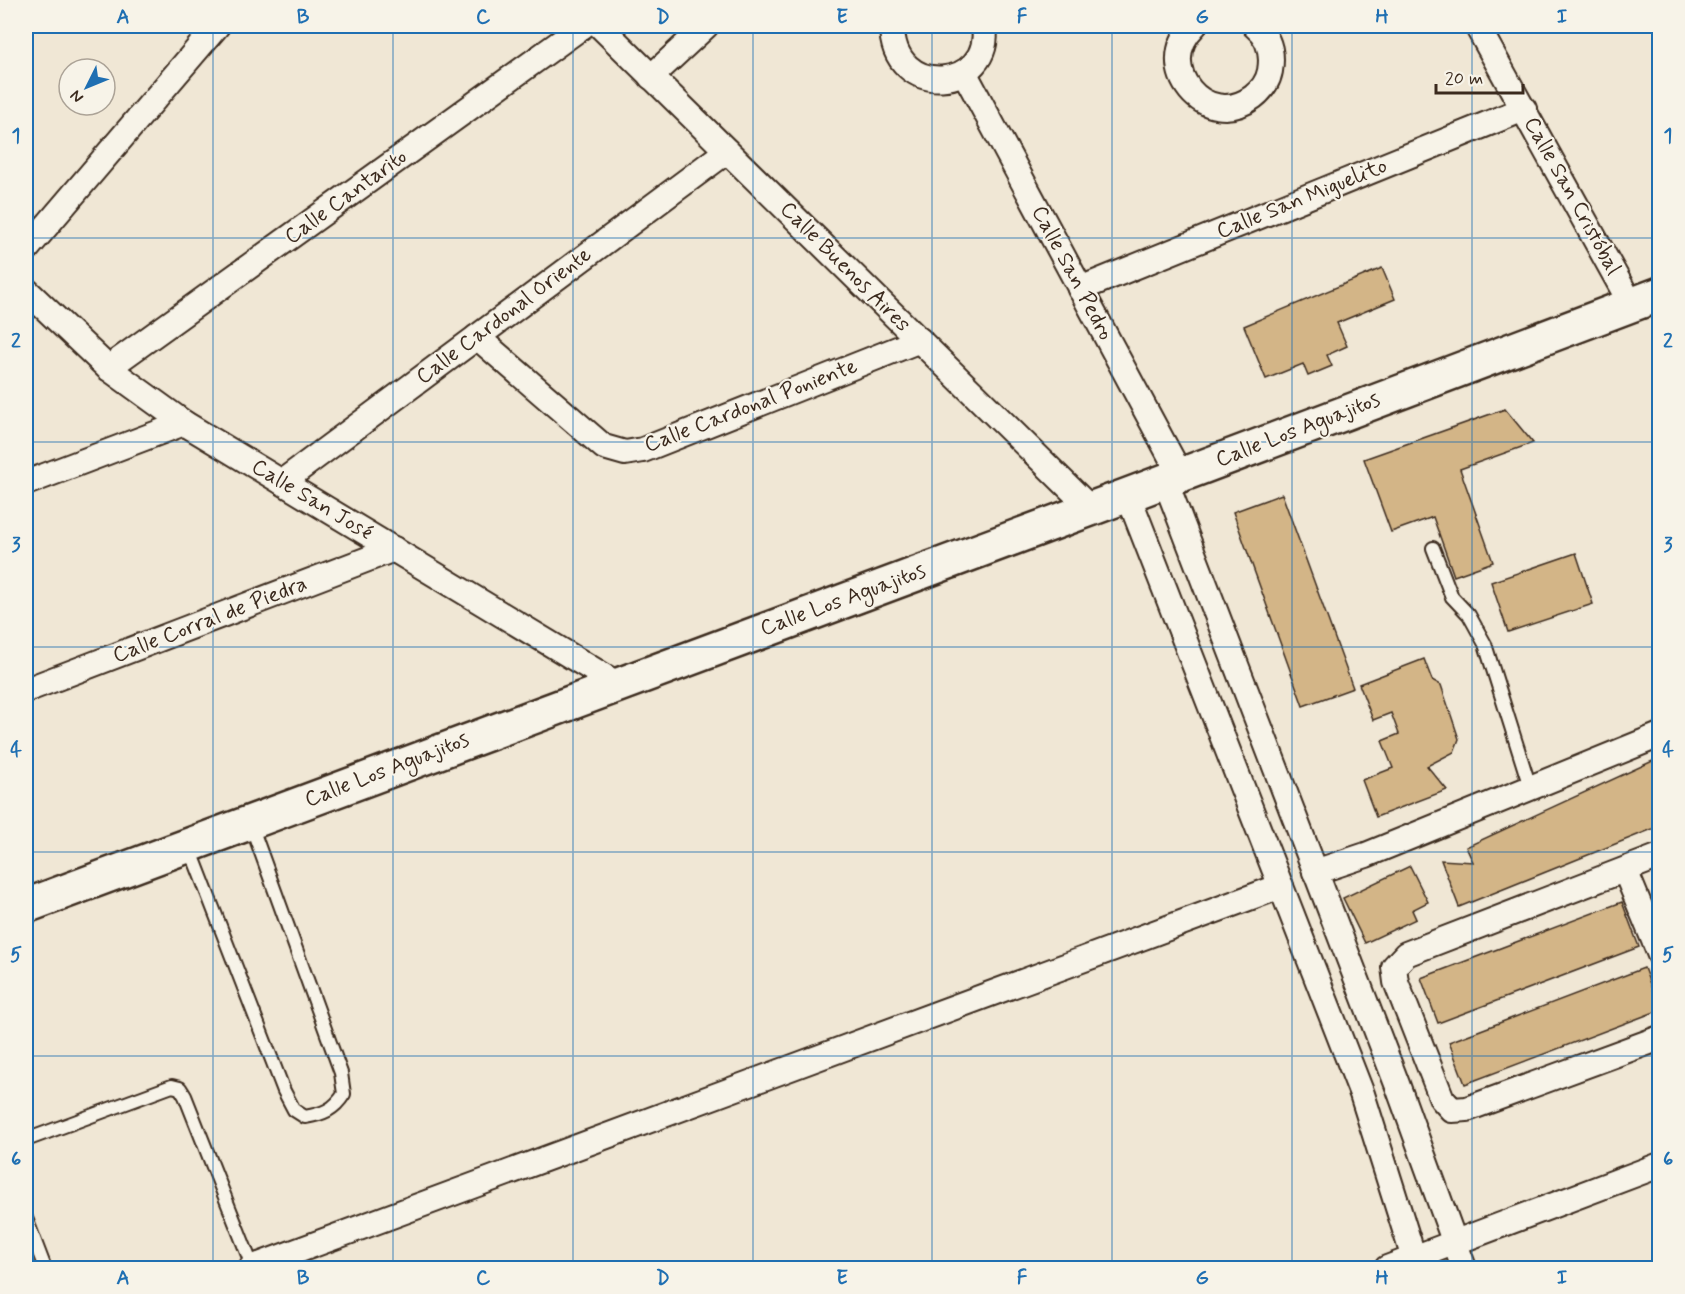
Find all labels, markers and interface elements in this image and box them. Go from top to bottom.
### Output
text: A [116,4,130,31]
text: B [297,4,310,31]
text: C [476,4,491,31]
text: D [656,4,670,31]
text: E [836,4,848,31]
text: F [1017,4,1028,31]
text: G [1195,4,1209,31]
text: H [1375,4,1389,31]
text: I [1557,4,1567,31]
north arrow [57,57,117,117]
scale bar [1436,57,1523,95]
text: 20 m [1445,67,1483,91]
text: N [66,85,88,107]
street label: Calle San Cristóbal [1517,112,1627,280]
text: 1 [12,123,20,150]
text: 1 [1664,123,1672,150]
street label: Calle Cantarito [279,143,413,251]
street label: Calle San Miguelito [1212,152,1392,247]
street label: Calle Buenos Aires [774,196,916,338]
street label: Calle San Pedro [1025,201,1119,345]
street label: Calle Cardonal Oriente [411,241,597,391]
text: 2 [11,328,21,355]
text: 2 [1663,328,1673,355]
street label: Calle Cardonal Poniente [640,352,862,460]
street label: Calle Los Aguajitos [1212,386,1386,477]
street label: Calle San José [246,453,378,547]
text: 3 [11,532,21,559]
text: 3 [1663,532,1673,559]
street label: Calle Los Aguajitos [756,557,931,646]
street label: Calle Corral de Piedra [109,570,311,670]
street label: Calle Los Aguajitos [301,726,475,817]
text: 4 [10,737,22,764]
text: 4 [1662,737,1674,764]
text: 5 [10,942,22,969]
text: 5 [1662,942,1674,969]
text: 6 [11,1146,21,1173]
text: 6 [1663,1146,1673,1173]
text: A [116,1265,130,1292]
text: B [297,1265,310,1292]
text: C [476,1265,491,1292]
text: D [656,1265,670,1292]
text: E [836,1265,848,1292]
text: F [1017,1265,1028,1292]
text: G [1195,1265,1209,1292]
text: H [1375,1265,1389,1292]
text: I [1557,1265,1567,1292]

